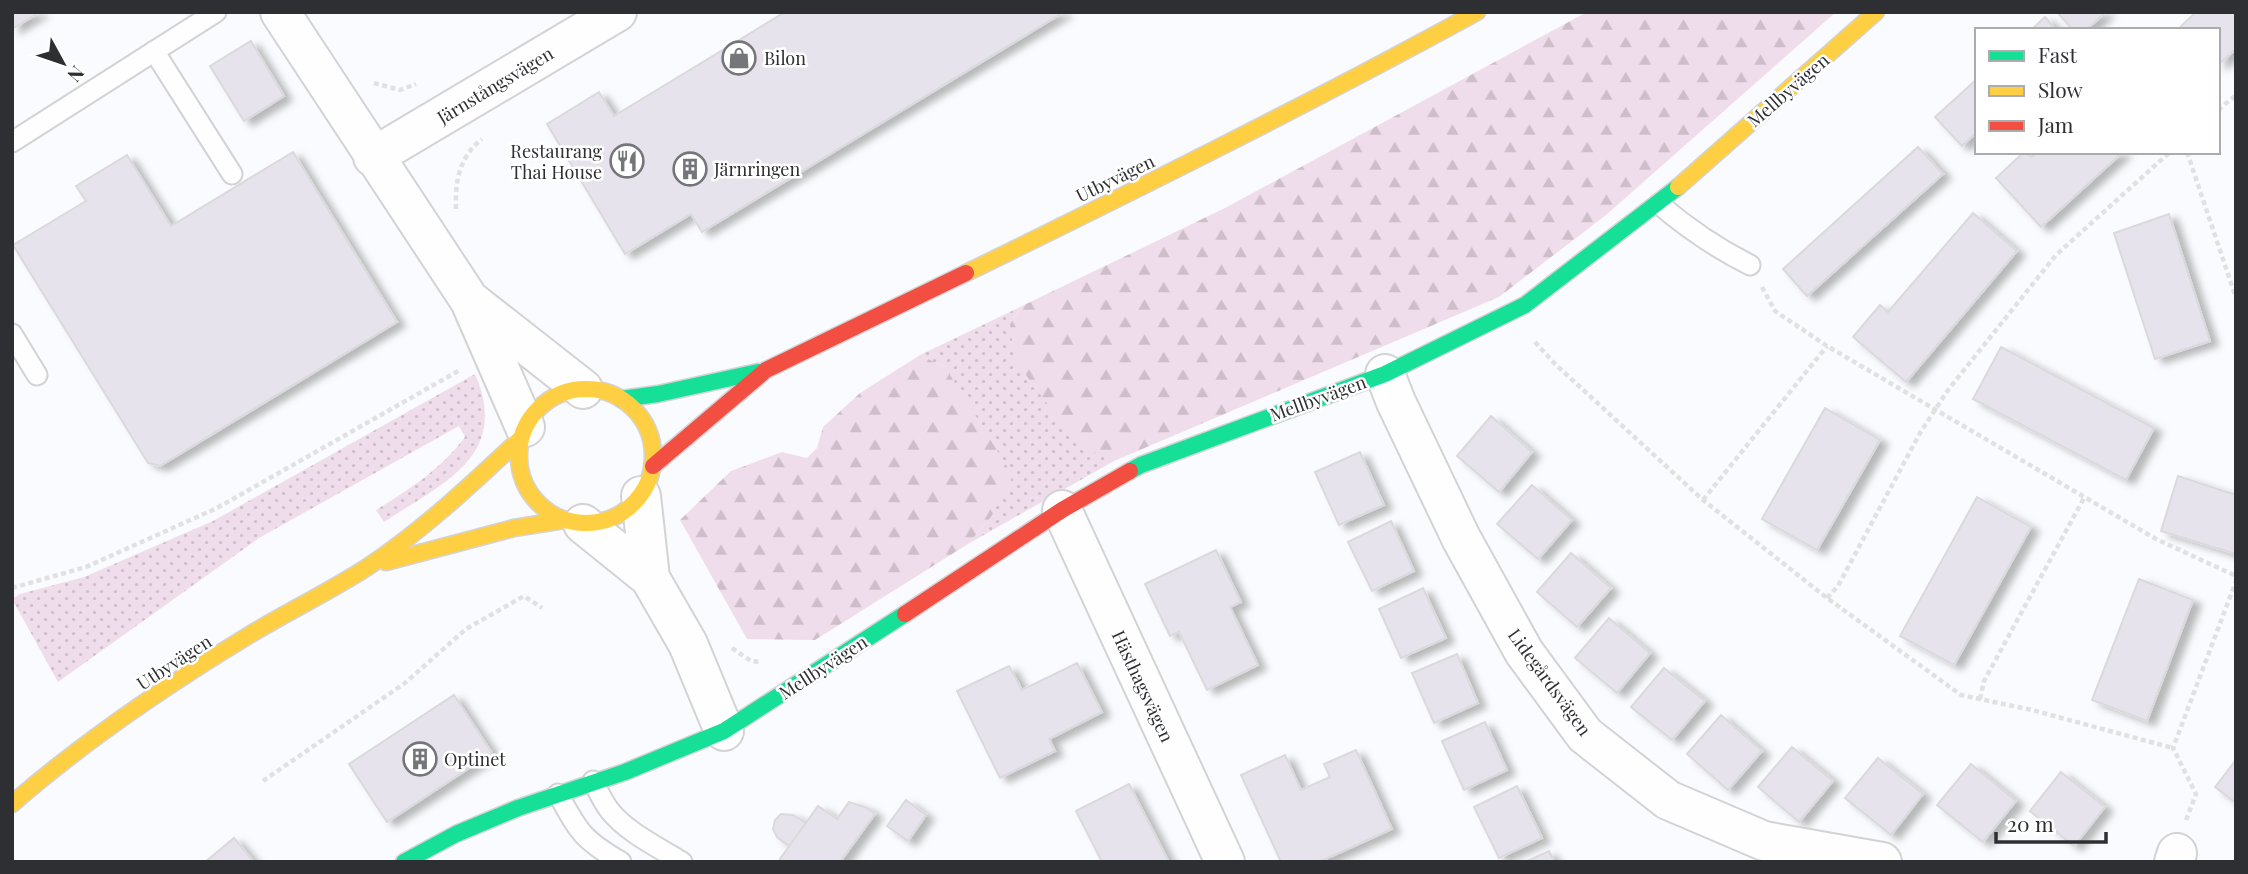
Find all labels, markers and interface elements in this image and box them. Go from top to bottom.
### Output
north arrow [28,28,98,98]
legend [1975,28,2220,154]
shop icon: Bilon [720,39,758,77]
text: Fast [2038,40,2077,68]
street label: Järnstångsvägen [432,41,558,130]
place label: Bilon [764,46,806,70]
street label: Mellbyvägen [1742,48,1834,132]
text: N [62,61,91,88]
text: Slow [2038,75,2083,103]
text: Jam [2037,110,2074,138]
place label: Restaurang Thai House [510,139,602,184]
restaurant icon: Restaurang Thai House [608,142,646,180]
street label: Utbyvägen [1072,149,1158,207]
building icon: Järnringen [671,150,709,188]
place label: Järnringen [713,157,800,181]
street label: Mellbyvägen [1267,369,1370,426]
street label: Lidegårdsvägen [1503,624,1597,741]
street label: Hästhagsvägen [1107,626,1180,746]
street label: Utbyvägen [132,629,216,695]
street label: Mellbyvägen [774,629,872,704]
building icon: Optinet [401,740,439,778]
place label: Optinet [444,747,506,771]
scale bar [1996,800,2106,844]
text: 20 m [2007,809,2054,837]

